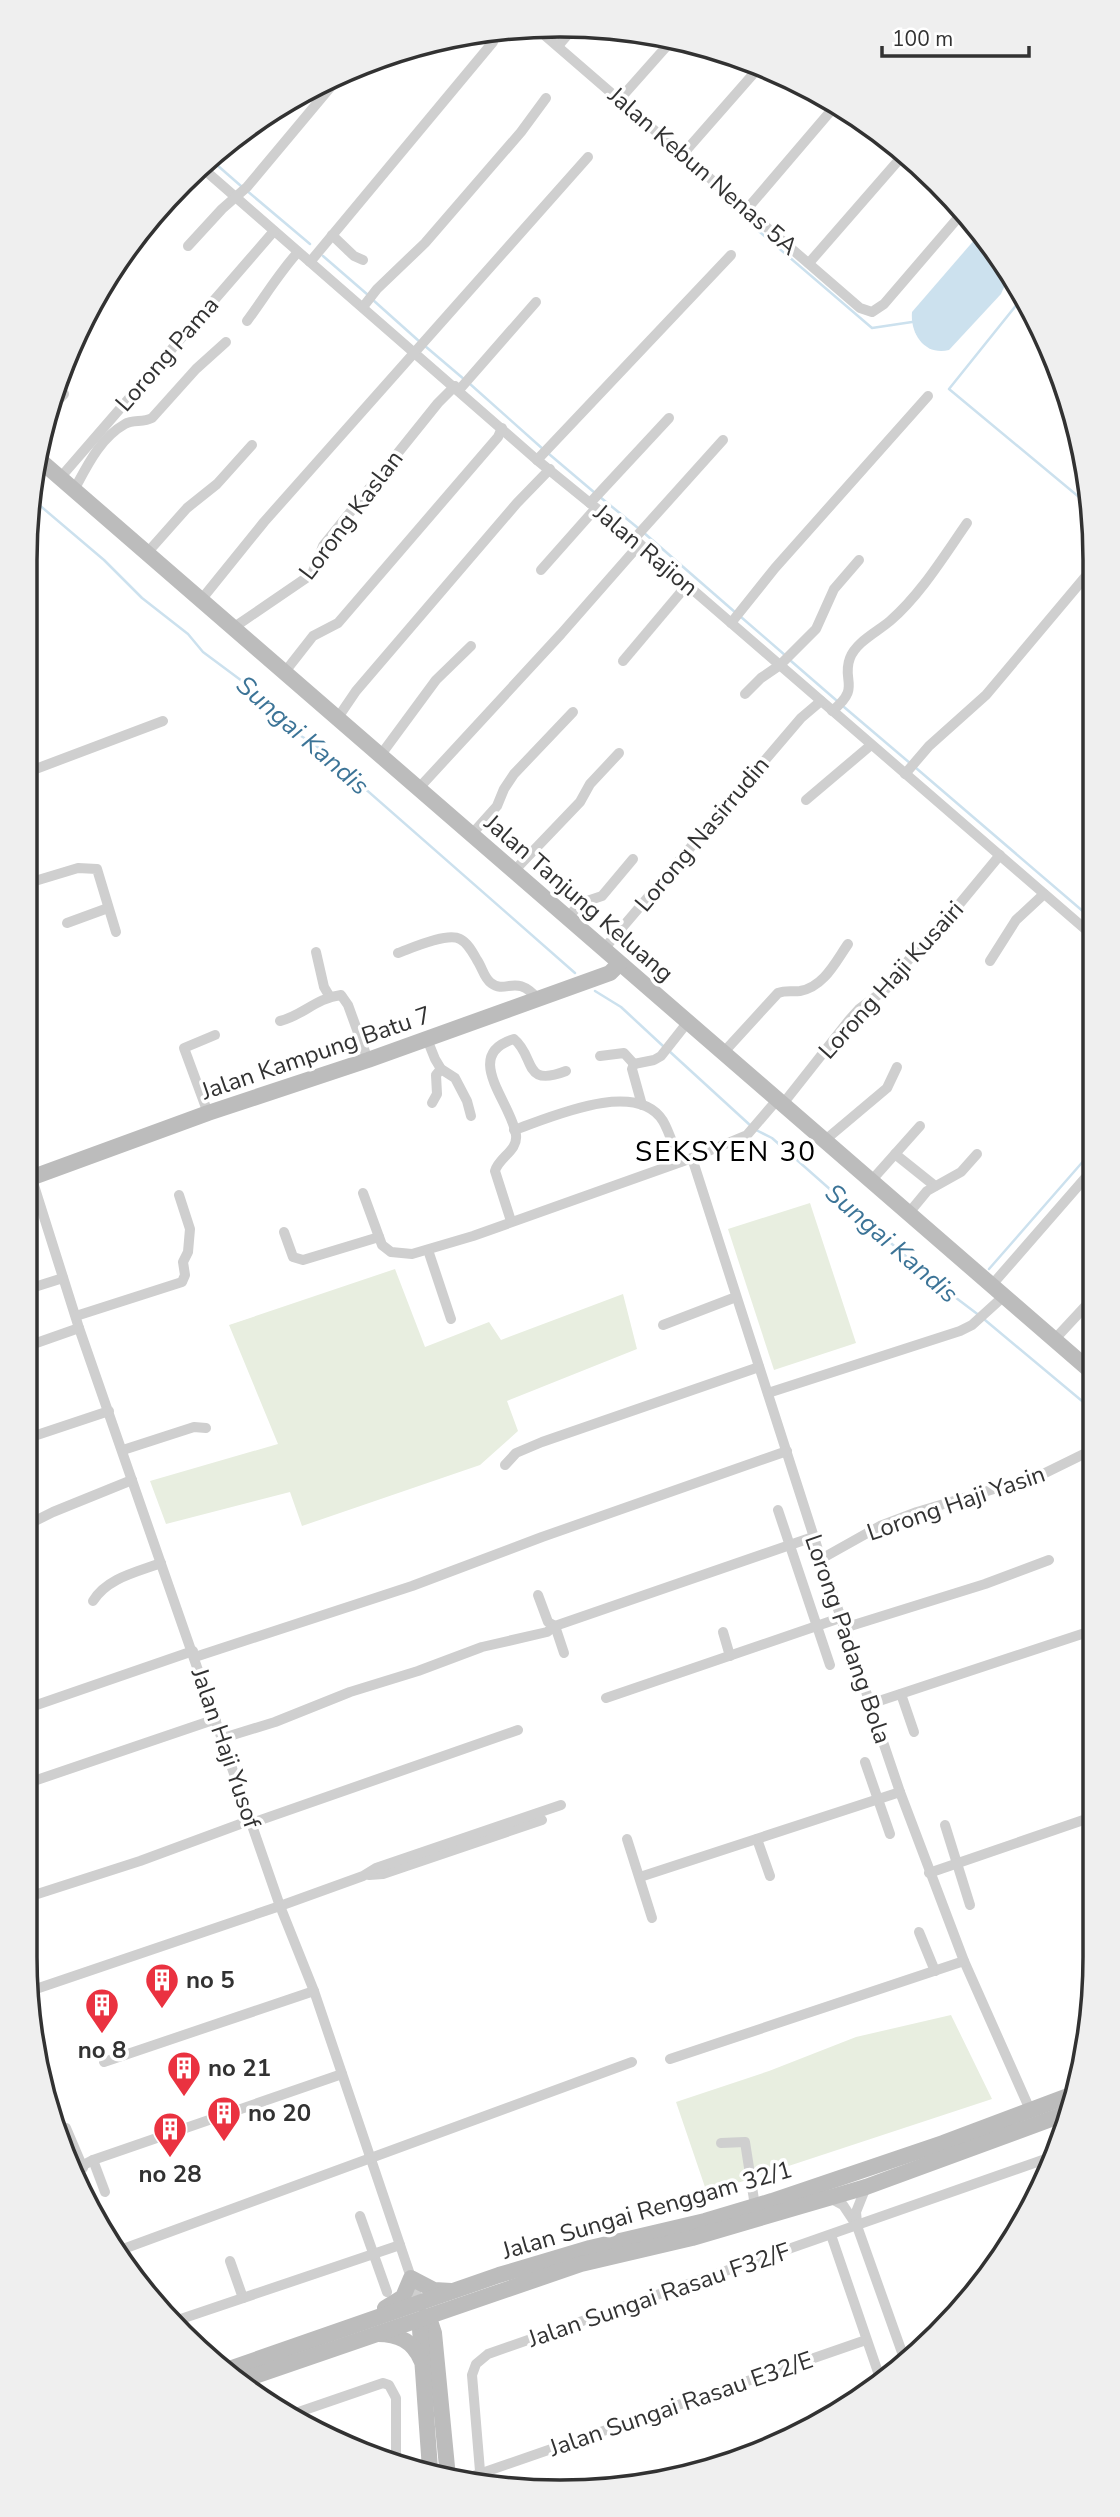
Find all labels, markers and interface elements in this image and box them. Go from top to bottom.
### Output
scale bar [882,14,1029,58]
text: 100 m [892,25,953,53]
street label: Jalan Kebun Nenas 5A [601,79,805,263]
street label: Lorong Pama [108,290,226,418]
street label: Lorong Kaslan [292,444,410,586]
street label: Jalan Rajion [586,496,705,603]
water label: Sungai Kandis [229,668,377,803]
street label: Lorong Nasirrudin [628,750,776,918]
street label: Jalan Tanjung Keluang [477,806,680,989]
street label: Lorong Haji Kusairi [811,894,971,1066]
street label: Jalan Kampung Batu 7 [196,999,435,1108]
district label: SEKSYEN 30 [635,1133,817,1171]
water label: Sungai Kandis [818,1176,966,1311]
street label: Lorong Haji Yasin [863,1458,1049,1548]
street label: Lorong Padang Bola [797,1530,899,1748]
street label: Jalan Haji Yusof [183,1663,269,1833]
building icon: no 5 [143,1961,181,2010]
place label: no 5 [186,1964,235,1996]
building icon: no 8 [83,1986,121,2035]
place label: no 8 [78,2034,126,2066]
building icon: no 21 [165,2049,203,2098]
place label: no 21 [208,2052,271,2084]
building icon: no 20 [205,2094,243,2143]
place label: no 20 [248,2097,311,2129]
building icon: no 28 [151,2110,189,2159]
street label: Jalan Sungai Renggam 32/1 [497,2153,796,2267]
place label: no 28 [138,2158,202,2190]
street label: Jalan Sungai Rasau F32/F [523,2235,794,2355]
street label: Jalan Sungai Rasau E32/E [544,2344,817,2464]

